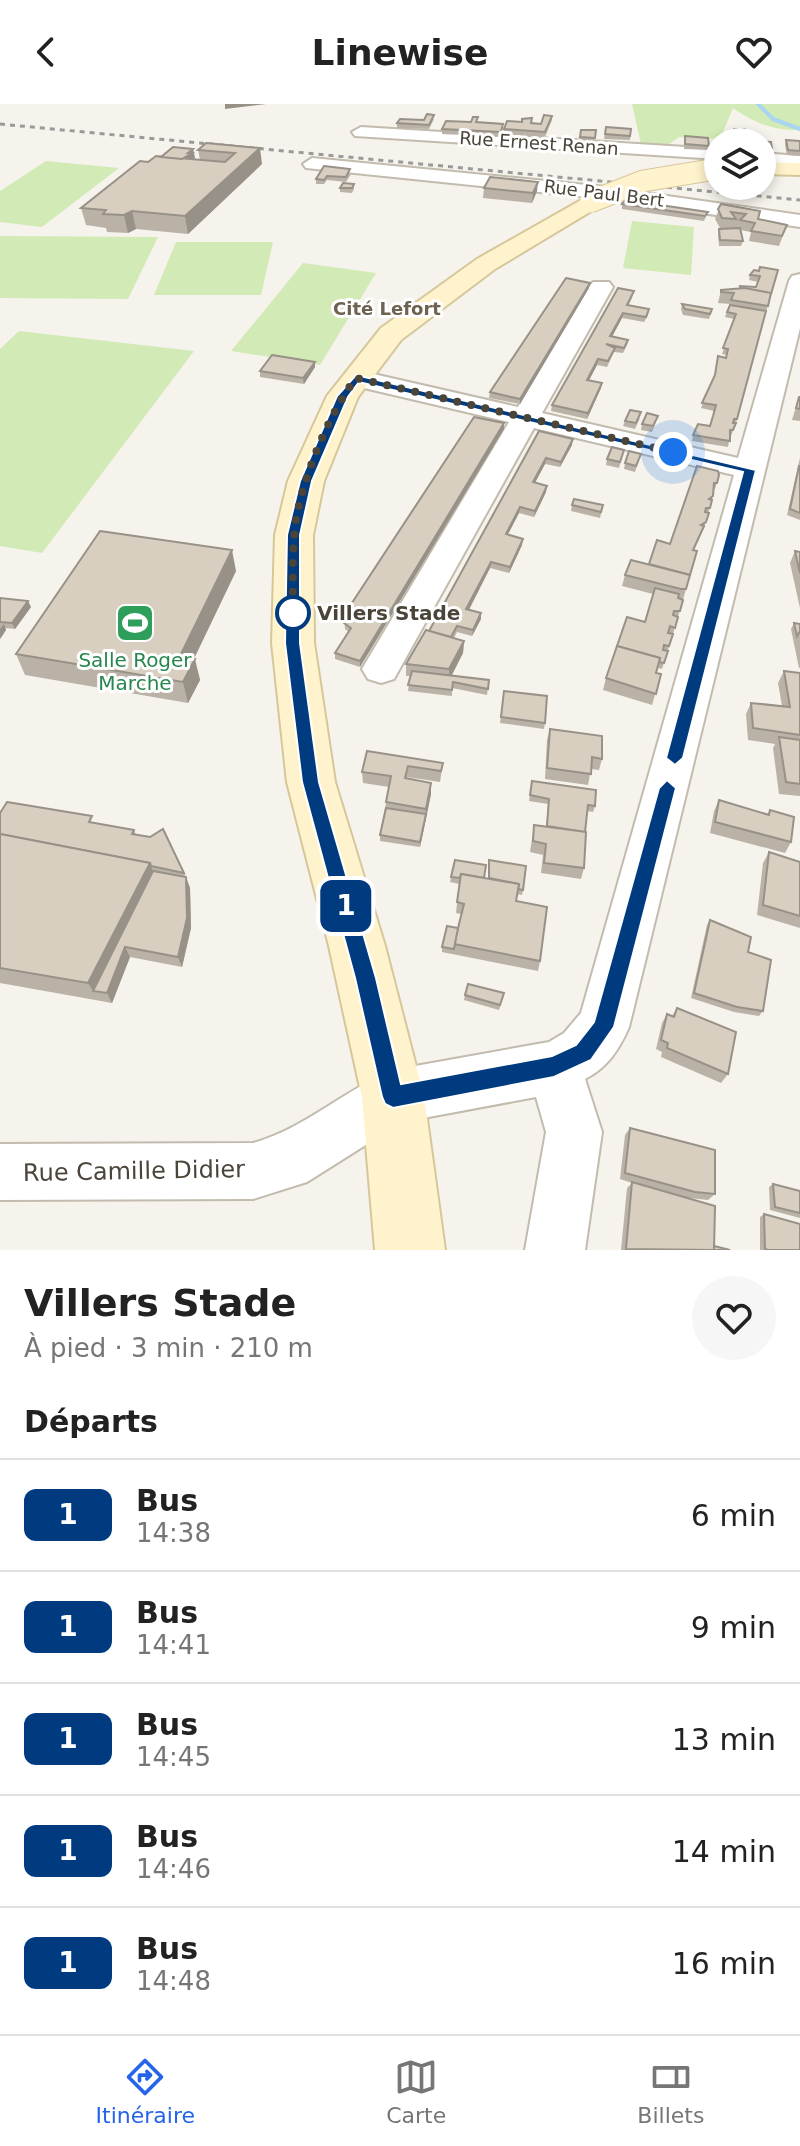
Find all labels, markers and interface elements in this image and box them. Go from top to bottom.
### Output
icon: back [24,30,68,74]
icon: heart [732,30,776,74]
text: Linewise [312,32,488,73]
street label: Rue Ernest Renan [459,127,619,159]
map controls [704,128,776,200]
button: layers [704,128,776,200]
street label: Rue Paul Bert [543,175,665,211]
district label: Cité Lefort [333,298,441,319]
your location [653,432,693,472]
marker: Villers Stade [276,596,310,630]
place label: Villers Stade [317,601,460,625]
sports icon: Salle Roger Marche [114,602,156,644]
place label: Salle Roger Marche [78,648,192,695]
line badge: 1 [320,880,372,932]
text: 1 [336,889,356,922]
street label: Rue Camille Didier [23,1155,245,1187]
button: heart [692,1276,776,1360]
text: Villers Stade [24,1281,296,1325]
text: À pied · 3 min · 210 m [24,1333,313,1363]
text: Départs [24,1404,158,1439]
text: Bus [136,1483,198,1518]
text: 1 [58,1498,78,1531]
text: 6 min [691,1498,776,1533]
text: 14:38 [136,1518,211,1548]
text: Bus [136,1595,198,1630]
text: 1 [58,1610,78,1643]
text: 9 min [691,1610,776,1645]
text: 14:41 [136,1630,211,1660]
text: Bus [136,1707,198,1742]
text: 1 [58,1722,78,1755]
text: 13 min [672,1722,776,1757]
text: 14:45 [136,1742,211,1772]
text: Bus [136,1819,198,1854]
text: 1 [58,1834,78,1867]
text: 14 min [672,1834,776,1869]
text: 14:46 [136,1854,211,1884]
text: Bus [136,1931,198,1966]
text: 1 [58,1946,78,1979]
text: 16 min [672,1946,776,1981]
text: 14:48 [136,1966,211,1996]
tab: Itinéraire [96,2055,195,2128]
tab: Carte [386,2055,446,2128]
tab: Billets [637,2055,704,2128]

